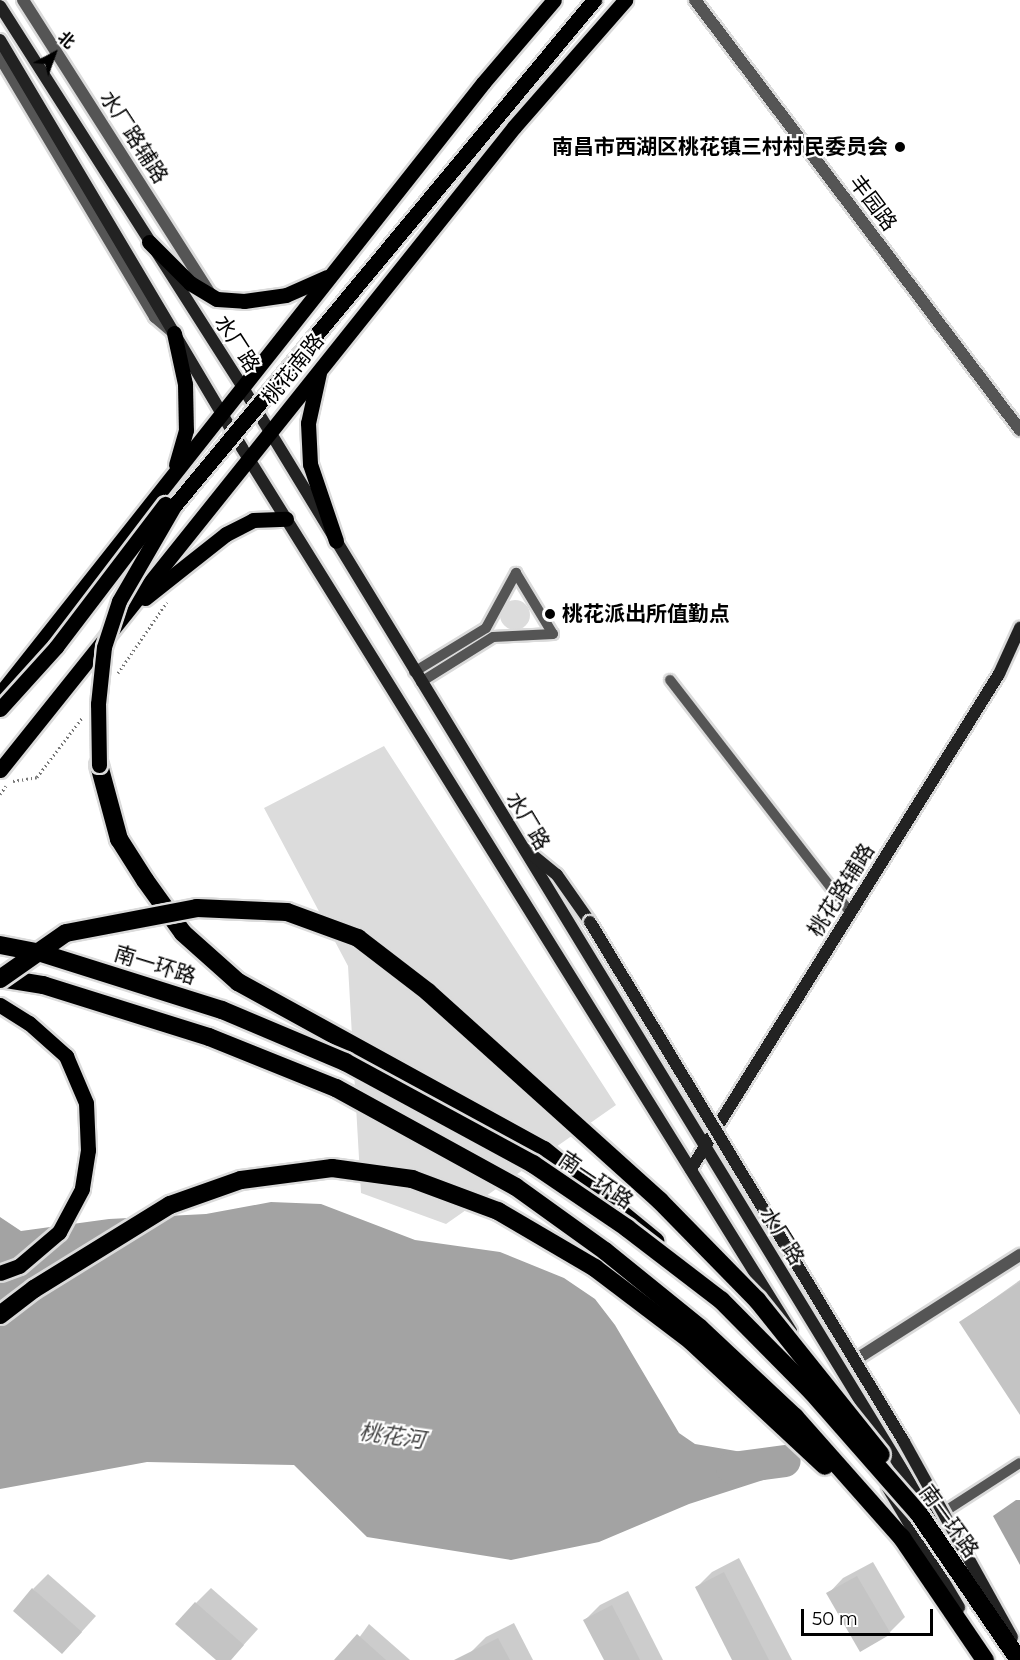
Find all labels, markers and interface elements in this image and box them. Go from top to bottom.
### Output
north arrow [24,24,84,84]
text: 北 [54,28,78,52]
street label: 水厂路辅路 [95,86,173,188]
place label: 南昌市西湖区桃花镇三村村民委员会 [552,134,888,160]
marker: 南昌市西湖区桃花镇三村村民委员会 [893,140,907,154]
street label: 丰园路 [844,170,902,236]
street label: 水厂路 [209,311,265,377]
street label: 桃花南路 [257,328,329,410]
place label: 桃花派出所值勤点 [562,601,730,627]
marker: 桃花派出所值勤点 [543,607,557,621]
street label: 水厂路 [501,788,555,854]
street label: 桃花路辅路 [802,839,880,941]
street label: 南一环路 [111,941,199,989]
street label: 南一环路 [554,1146,638,1214]
street label: 水厂路 [755,1203,809,1269]
water label: 桃花河 [357,1418,427,1454]
street label: 南一环路 [914,1480,984,1562]
scale bar [804,1597,936,1635]
text: 50 m [812,1608,858,1630]

